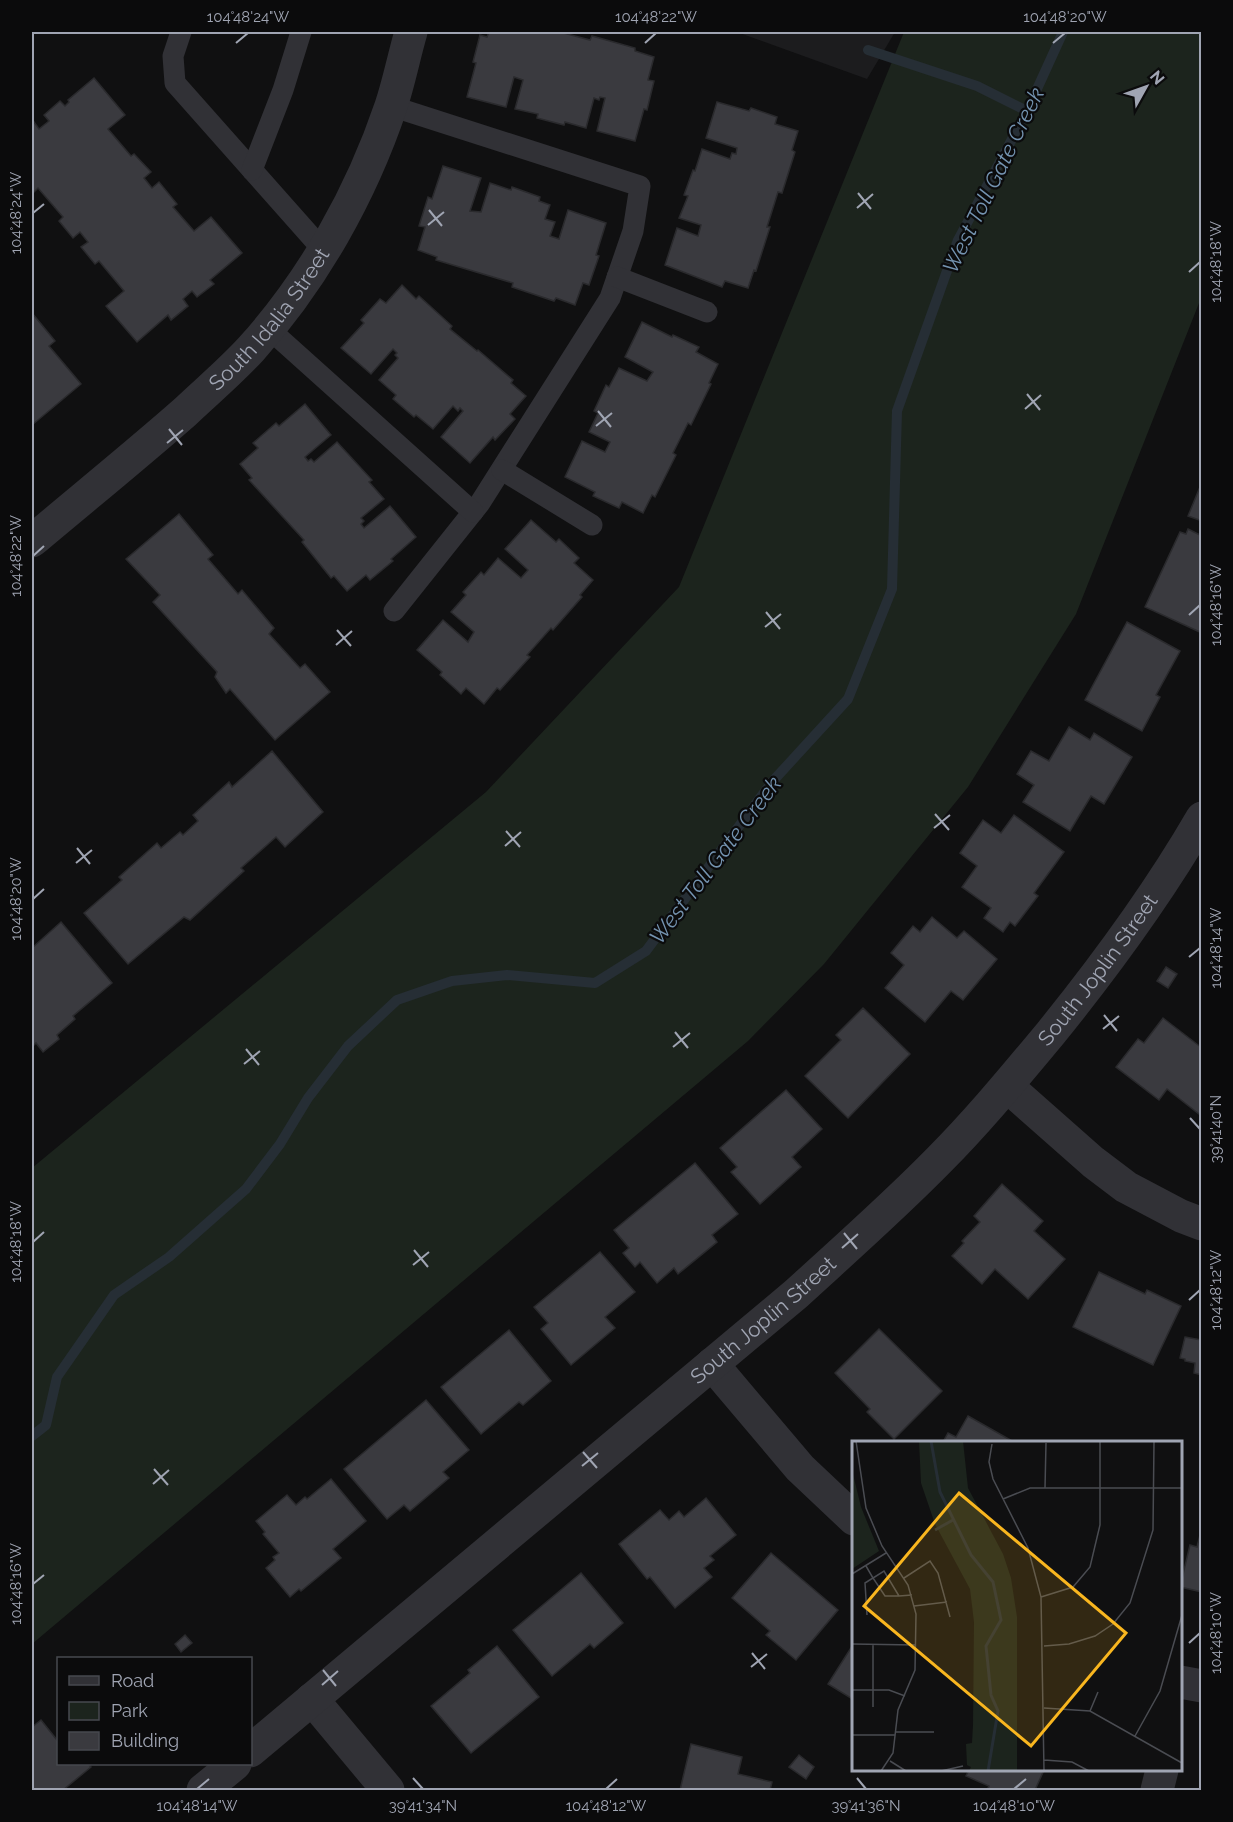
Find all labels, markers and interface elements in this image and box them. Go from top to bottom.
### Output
text: 104°48'24"W [207,8,289,26]
text: 104°48'22"W [615,8,697,26]
text: 104°48'20"W [1023,8,1107,26]
north arrow [1116,57,1176,117]
text: N [1146,67,1168,88]
water label: West Toll Gate Creek [937,83,1049,277]
text: 104°48'24"W [7,172,25,254]
text: 104°48'18"W [1207,221,1225,303]
street label: South Idalia Street [204,243,334,396]
text: 104°48'22"W [7,515,25,597]
text: 104°48'16"W [1207,564,1225,646]
water label: West Toll Gate Creek [643,771,787,949]
text: 104°48'20"W [7,857,25,941]
street label: South Joplin Street [1033,889,1163,1051]
text: 104°48'14"W [1207,907,1225,988]
text: 39°41'40"N [1207,1095,1225,1163]
text: 104°48'18"W [7,1201,25,1283]
text: 104°48'12"W [1207,1249,1225,1330]
street label: South Joplin Street [685,1251,841,1389]
inset map [852,1441,1182,1771]
text: 104°48'16"W [7,1543,25,1625]
text: 104°48'10"W [1207,1592,1225,1674]
legend [57,1657,252,1765]
text: Road [111,1670,154,1691]
text: Park [111,1700,148,1721]
text: Building [111,1730,179,1751]
text: 104°48'14"W [157,1797,238,1815]
text: 39°41'34"N [389,1797,457,1815]
text: 104°48'12"W [566,1797,647,1815]
text: 39°41'36"N [831,1797,901,1815]
text: 104°48'10"W [973,1797,1055,1815]

